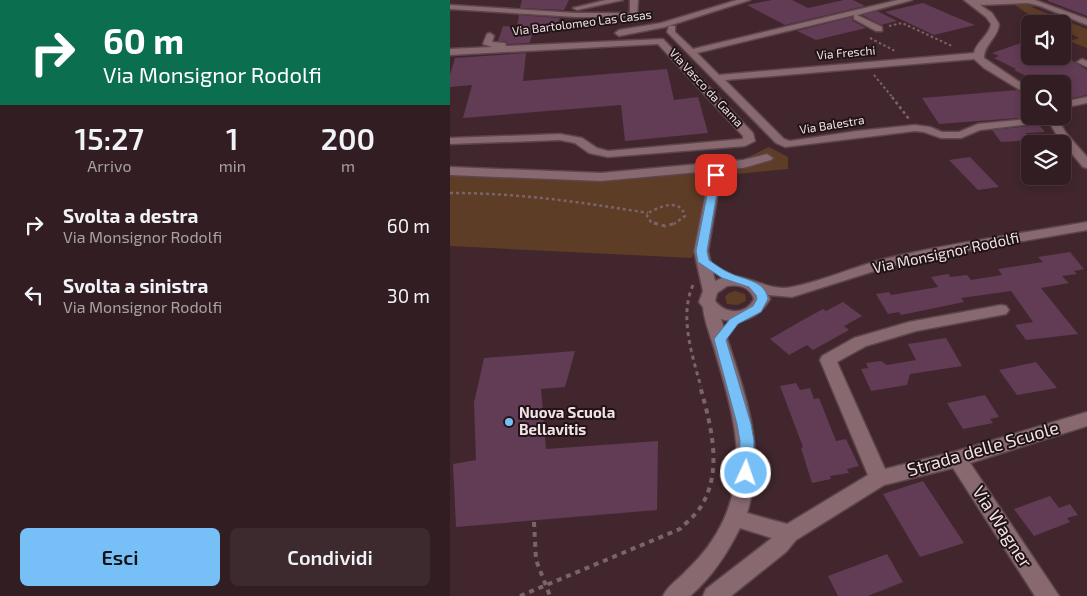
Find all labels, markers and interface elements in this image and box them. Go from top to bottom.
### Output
street label: Via Bartolomeo Las Casas [511,7,652,38]
map controls [1021,15,1071,185]
button: sound [1021,15,1071,65]
text: 60 m [103,19,184,61]
icon: right [20,20,85,85]
street label: Via Freschi [816,42,876,62]
street label: Via Vasco da Gama [667,45,746,129]
text: Via Monsignor Rodolfi [103,61,322,87]
button: search [1021,75,1071,125]
street label: Via Balestra [798,112,865,136]
text: 15:27 [75,120,144,156]
text: 1 [226,120,239,156]
text: 200 [321,120,375,156]
button: layers [1021,135,1071,185]
pin [695,154,737,196]
text: Arrivo [87,156,131,175]
text: min [219,156,246,175]
text: m [341,156,355,175]
icon: arrive [702,161,730,189]
text: Svolta a destra [63,204,198,227]
icon: right [20,211,48,239]
text: 60 m [387,214,430,237]
text: Via Monsignor Rodolfi [63,227,222,246]
street label: Via Monsignor Rodolfi [871,228,1021,276]
text: Svolta a sinistra [63,274,208,297]
icon: left [20,281,48,309]
text: 30 m [387,284,430,307]
text: Via Monsignor Rodolfi [63,297,222,316]
place label: Nuova Scuola Bellavitis [519,403,615,438]
marker: Nuova Scuola Bellavitis [503,416,515,428]
street label: Strada delle Scuole [904,416,1061,480]
position arrow [719,446,771,498]
street label: Via Wagner [968,481,1037,572]
button: Esci [20,528,220,586]
button: Condividi [230,528,430,586]

